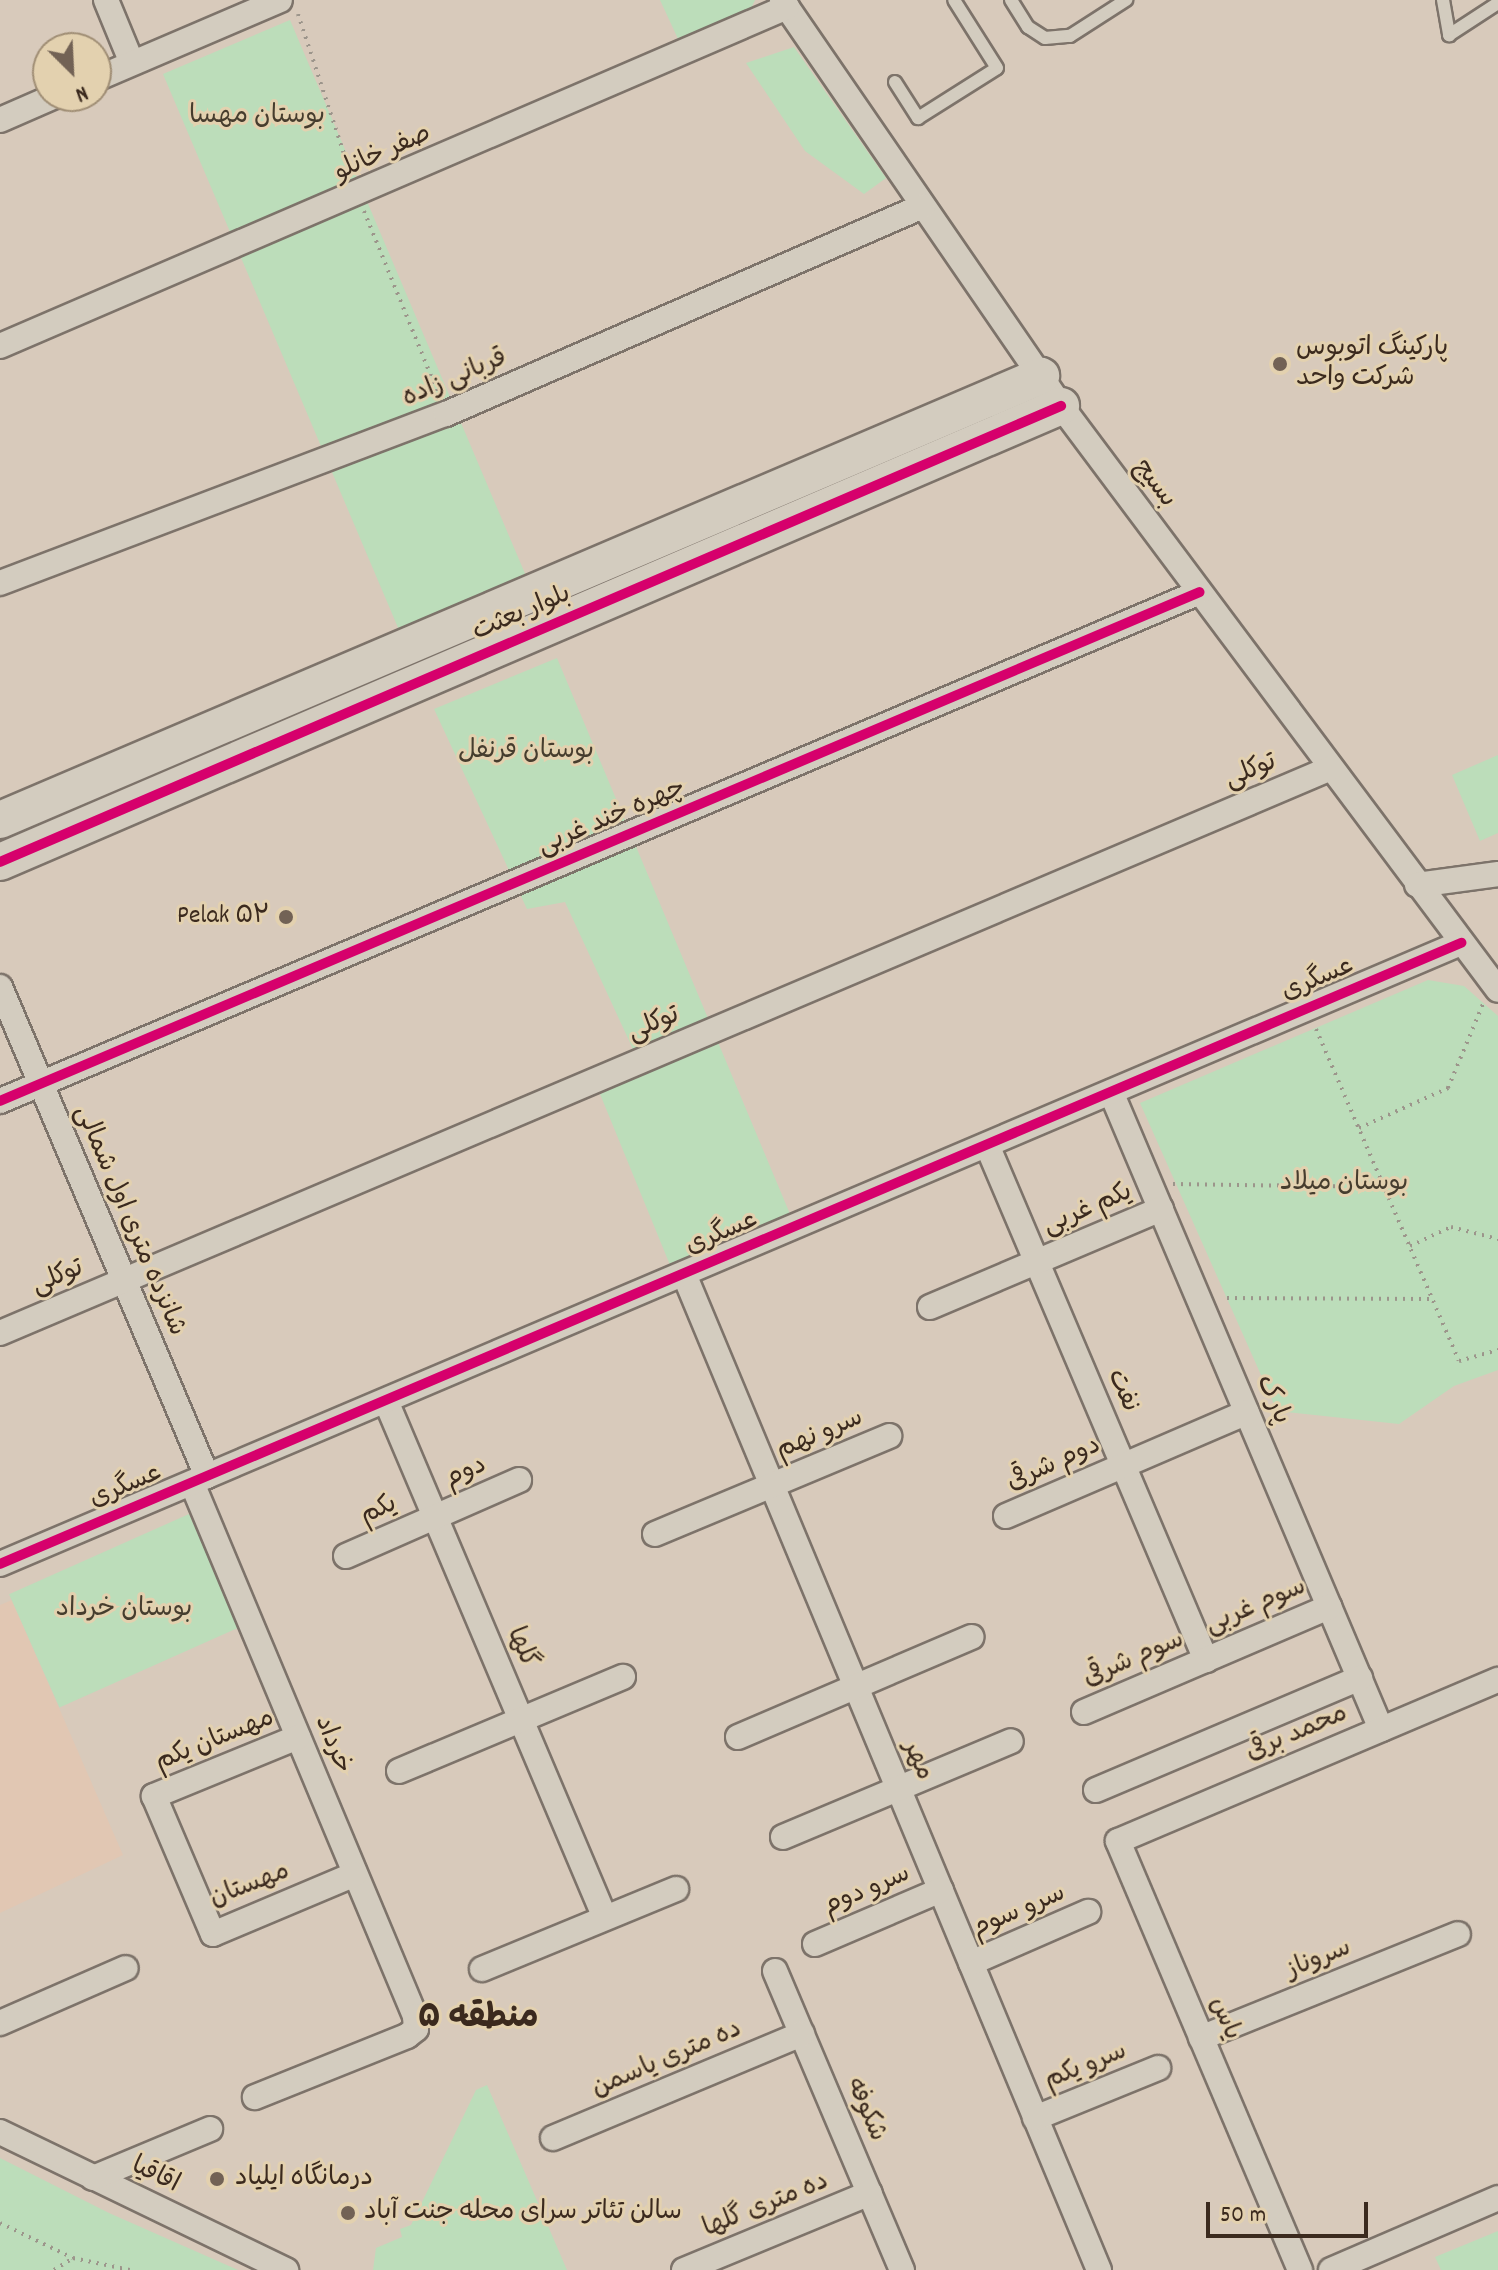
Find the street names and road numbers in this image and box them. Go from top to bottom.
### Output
street label: صفر خانلو [330,119,436,189]
street label: قربانی زاده [398,343,512,415]
street label: بسیج [1126,453,1182,515]
street label: بلوار بعثت [468,579,576,649]
street label: توکلی [1220,747,1282,797]
street label: چهره خند غربی [534,773,690,863]
street label: عسگری [1277,951,1359,1009]
street label: توکلی [623,1000,685,1050]
street label: شانزده متری اول شمالی [66,1101,192,1341]
street label: یکم غربی [1039,1177,1137,1243]
street label: عسگری [681,1205,763,1263]
street label: توکلی [27,1253,89,1303]
street label: نفت [1099,1365,1145,1417]
street label: پارک [1248,1371,1296,1429]
street label: سرو نهم [772,1403,868,1467]
street label: دوم شرقی [1002,1431,1106,1499]
street label: دوم [440,1450,492,1496]
street label: عسگری [85,1458,167,1516]
street label: یکم [356,1489,402,1533]
street label: سوم غربی [1201,1572,1311,1642]
street label: گلها [499,1623,543,1673]
street label: سوم شرقی [1079,1625,1189,1695]
street label: محمد برقی [1242,1699,1352,1769]
street label: مهستان یکم [151,1703,279,1779]
street label: خرداد [306,1712,358,1778]
street label: مهر [895,1737,939,1785]
street label: مهستان [206,1857,294,1915]
street label: سرو دوم [819,1859,915,1923]
street label: سرو سوم [968,1878,1070,1946]
street label: سروناز [1282,1933,1356,1987]
street label: یاس [1201,1993,1247,2045]
street label: ده متری یاسمن [588,2014,746,2106]
street label: سرو یکم [1040,2036,1132,2098]
street label: شکوفه [838,2074,892,2146]
street label: اقاقیا [126,2151,184,2201]
street label: ده متری گلها [699,2167,833,2245]

